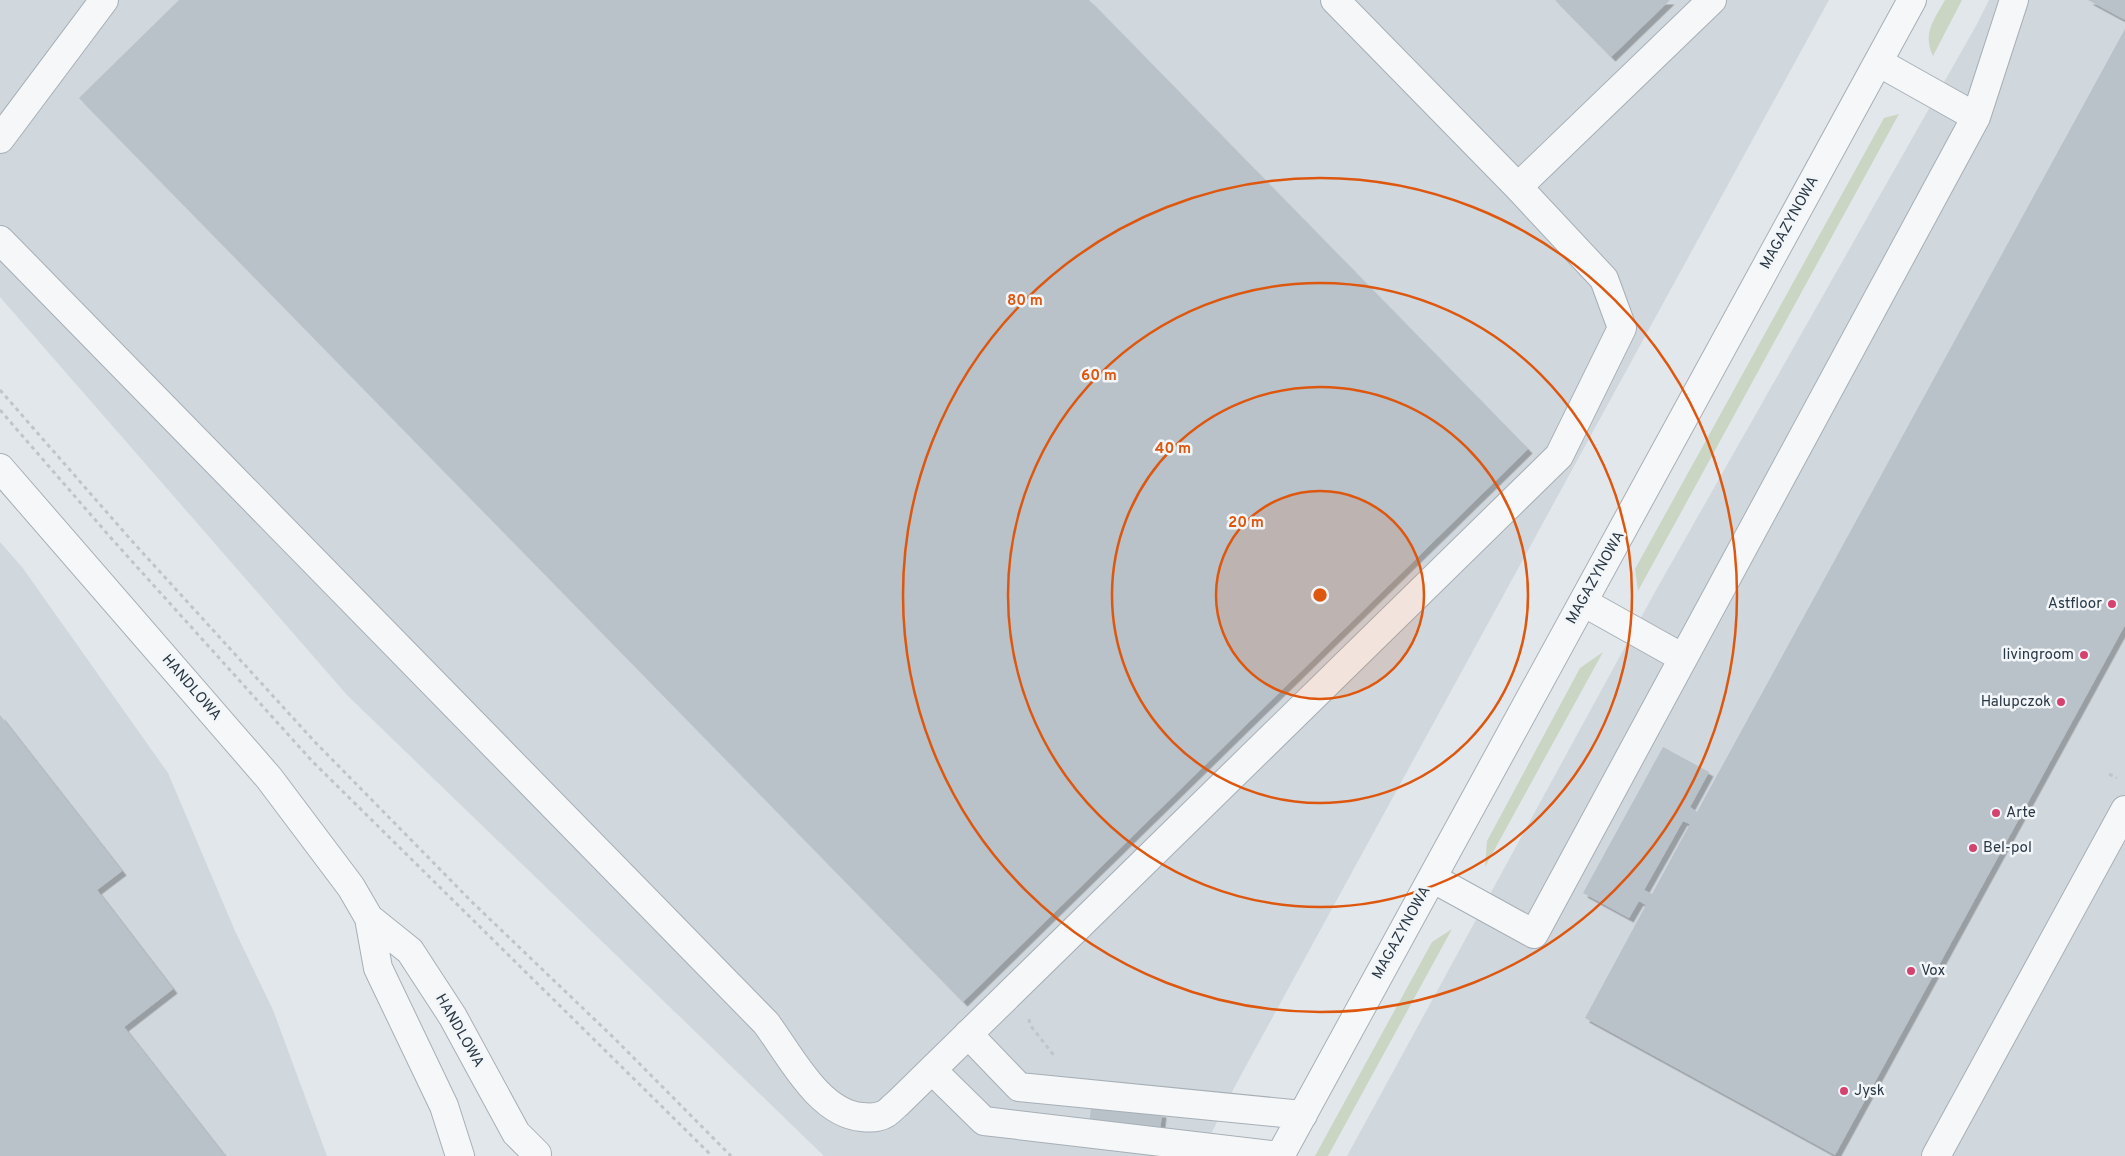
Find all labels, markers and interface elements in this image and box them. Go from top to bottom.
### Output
street label: MAGAZYNOWA [1757,173,1823,273]
text: 80 m [1007,292,1043,311]
text: 60 m [1081,367,1117,386]
text: 40 m [1155,440,1191,459]
text: 20 m [1228,514,1264,533]
street label: MAGAZYNOWA [1563,528,1629,628]
centre of rings [1311,586,1329,604]
place label: Astfloor [2048,595,2102,614]
marker: Astfloor [2106,598,2118,610]
place label: livingroom [2002,646,2074,665]
marker: livingroom [2078,649,2090,661]
street label: HANDLOWA [157,651,225,725]
place label: Halupczok [1981,693,2051,712]
marker: Halupczok [2055,696,2067,708]
place label: Arte [2006,804,2036,823]
marker: Arte [1990,807,2002,819]
place label: Bel-pol [1983,839,2032,858]
marker: Bel-pol [1967,842,1979,854]
street label: MAGAZYNOWA [1369,883,1435,983]
place label: Vox [1921,962,1945,981]
marker: Vox [1905,965,1917,977]
street label: HANDLOWA [430,991,488,1071]
place label: Jysk [1854,1082,1885,1101]
marker: Jysk [1838,1085,1850,1097]

